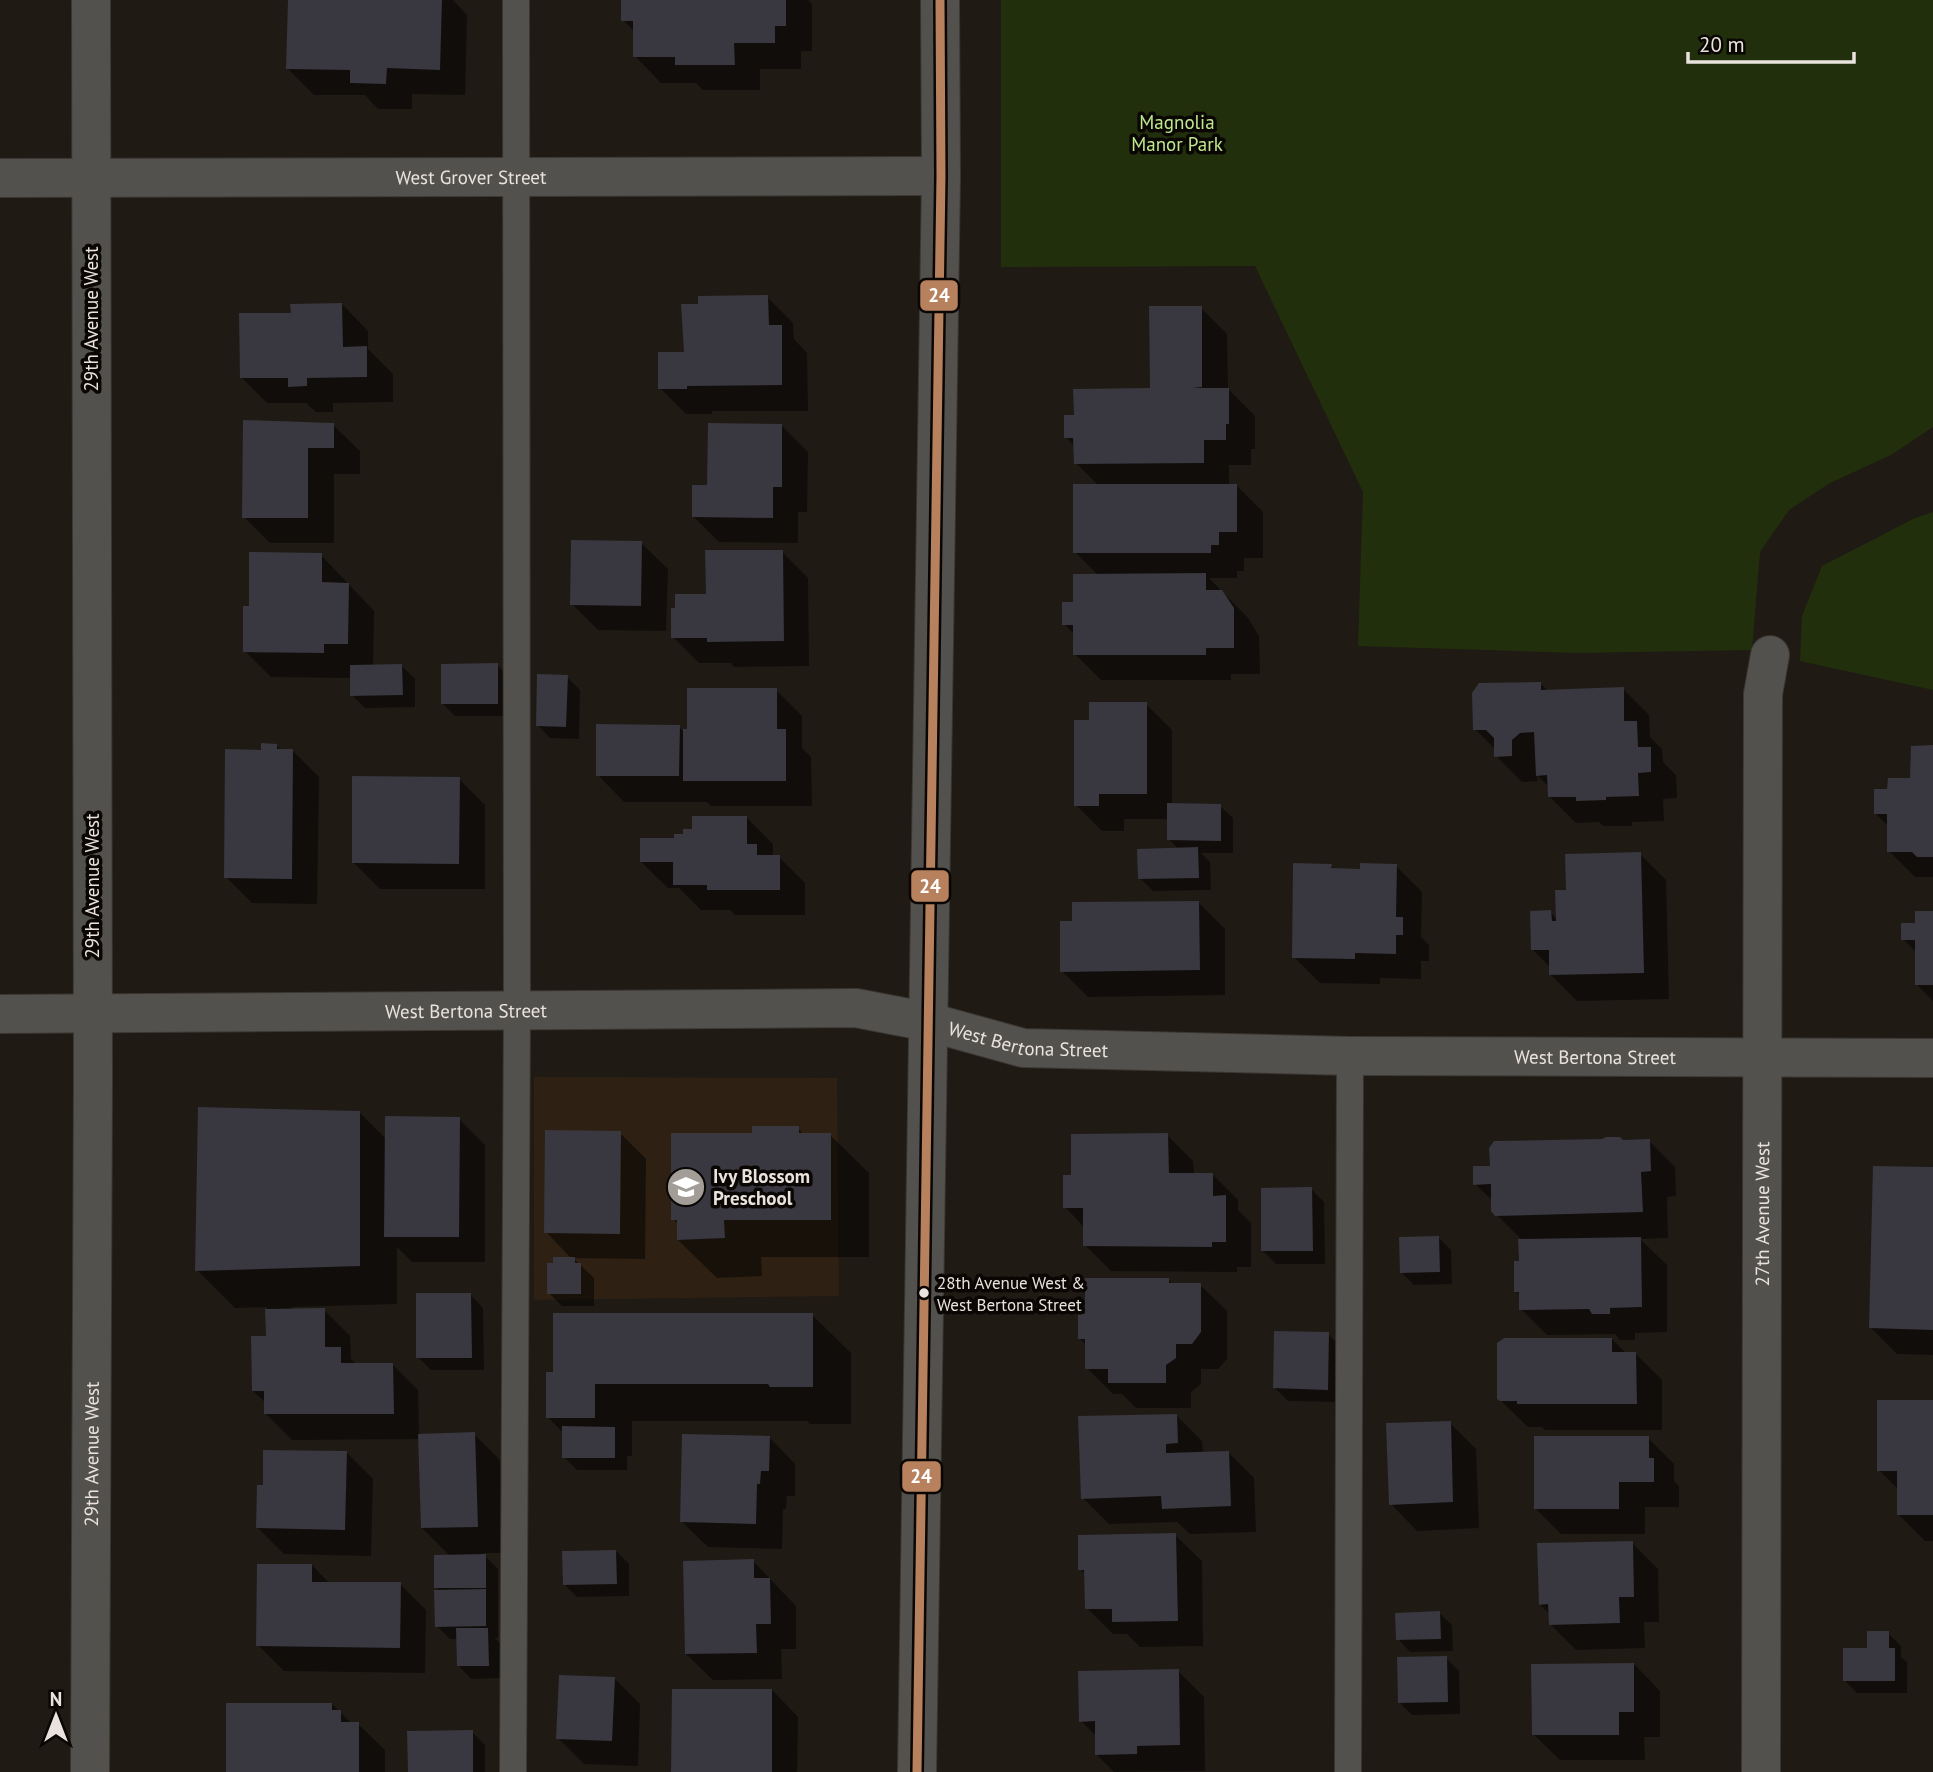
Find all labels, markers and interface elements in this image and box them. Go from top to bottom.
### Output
scale bar [1688,21,1854,65]
text: 20 m [1699,31,1745,58]
park label: Magnolia Manor Park [1131,110,1223,156]
street label: West Grover Street [396,165,547,189]
street label: 29th Avenue West [79,246,103,392]
line badge: 24 [919,279,959,312]
text: 24 [928,283,950,307]
street label: 29th Avenue West [80,813,104,959]
line badge: 24 [910,869,950,903]
text: 24 [919,874,941,898]
street label: West Bertona Street [385,998,548,1023]
street label: West Bertona Street [946,1016,1109,1062]
street label: West Bertona Street [1514,1045,1677,1069]
street label: 27th Avenue West [1750,1141,1774,1286]
place label: Ivy Blossom Preschool [713,1164,810,1210]
school or university icon: Ivy Blossom Preschool [665,1166,707,1208]
place label: 28th Avenue West & West Bertona Street [937,1272,1085,1316]
marker: 28th Avenue West & West Bertona Street [917,1286,931,1300]
street label: 29th Avenue West [79,1381,104,1527]
line badge: 24 [901,1460,942,1493]
text: 24 [910,1464,932,1488]
north arrow [21,1681,91,1751]
text: N [50,1687,62,1711]

